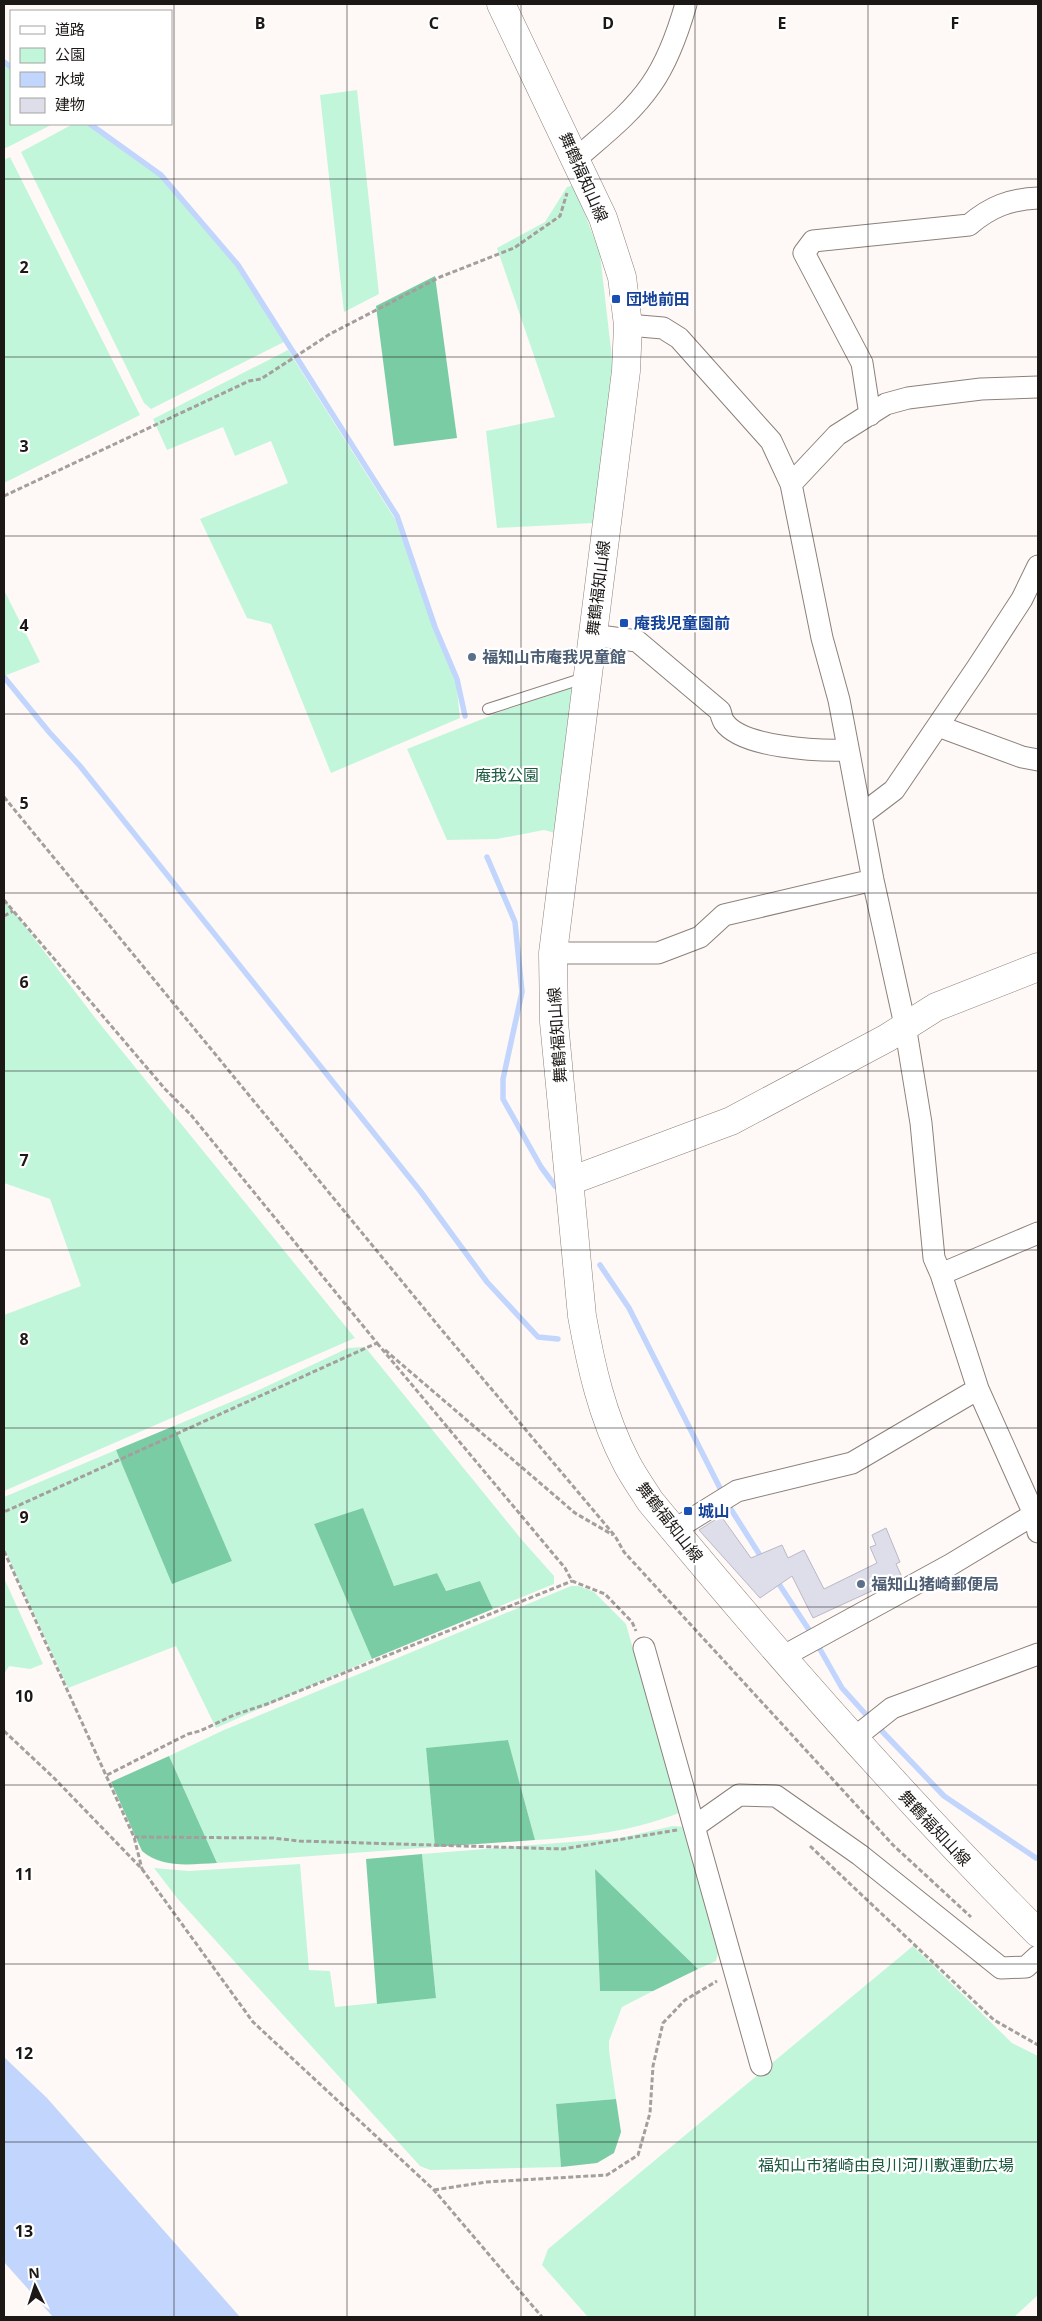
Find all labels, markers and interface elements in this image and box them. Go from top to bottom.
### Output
legend [10,10,172,125]
text: B [255,12,265,34]
text: C [429,12,439,34]
text: D [602,12,614,34]
text: E [778,12,787,34]
text: F [951,12,959,34]
text: 道路 [55,19,85,39]
text: 公園 [55,44,85,64]
text: 水域 [55,69,85,89]
text: 建物 [55,94,85,114]
street label: 舞鶴福知山線 [554,129,614,225]
text: 2 [19,256,29,278]
place label: 団地前田 [626,288,690,310]
marker: 団地前田 [610,293,622,305]
text: 3 [19,435,29,457]
street label: 舞鶴福知山線 [581,539,615,637]
place label: 庵我児童園前 [634,612,730,634]
text: 4 [19,614,29,636]
marker: 庵我児童園前 [618,617,630,629]
place label: 福知山市庵我児童館 [482,646,626,668]
marker: 福知山市庵我児童館 [466,651,478,663]
park label: 庵我公園 [475,764,539,786]
text: 5 [19,792,29,814]
text: 6 [19,971,29,993]
street label: 舞鶴福知山線 [543,986,571,1084]
text: 7 [19,1149,29,1171]
text: 8 [19,1328,29,1350]
street label: 舞鶴福知山線 [632,1477,708,1567]
place label: 城山 [698,1500,730,1522]
marker: 城山 [682,1505,694,1517]
text: 9 [19,1506,29,1528]
place label: 福知山猪崎郵便局 [871,1573,999,1595]
marker: 福知山猪崎郵便局 [855,1578,867,1590]
text: 10 [15,1685,33,1707]
street label: 舞鶴福知山線 [894,1785,976,1871]
text: 11 [15,1863,33,1885]
text: 12 [15,2042,33,2064]
park label: 福知山市猪崎由良川河川敷運動広場 [758,2154,1014,2176]
text: 13 [15,2220,33,2242]
north arrow [10,2261,60,2311]
text: N [28,2263,40,2282]

